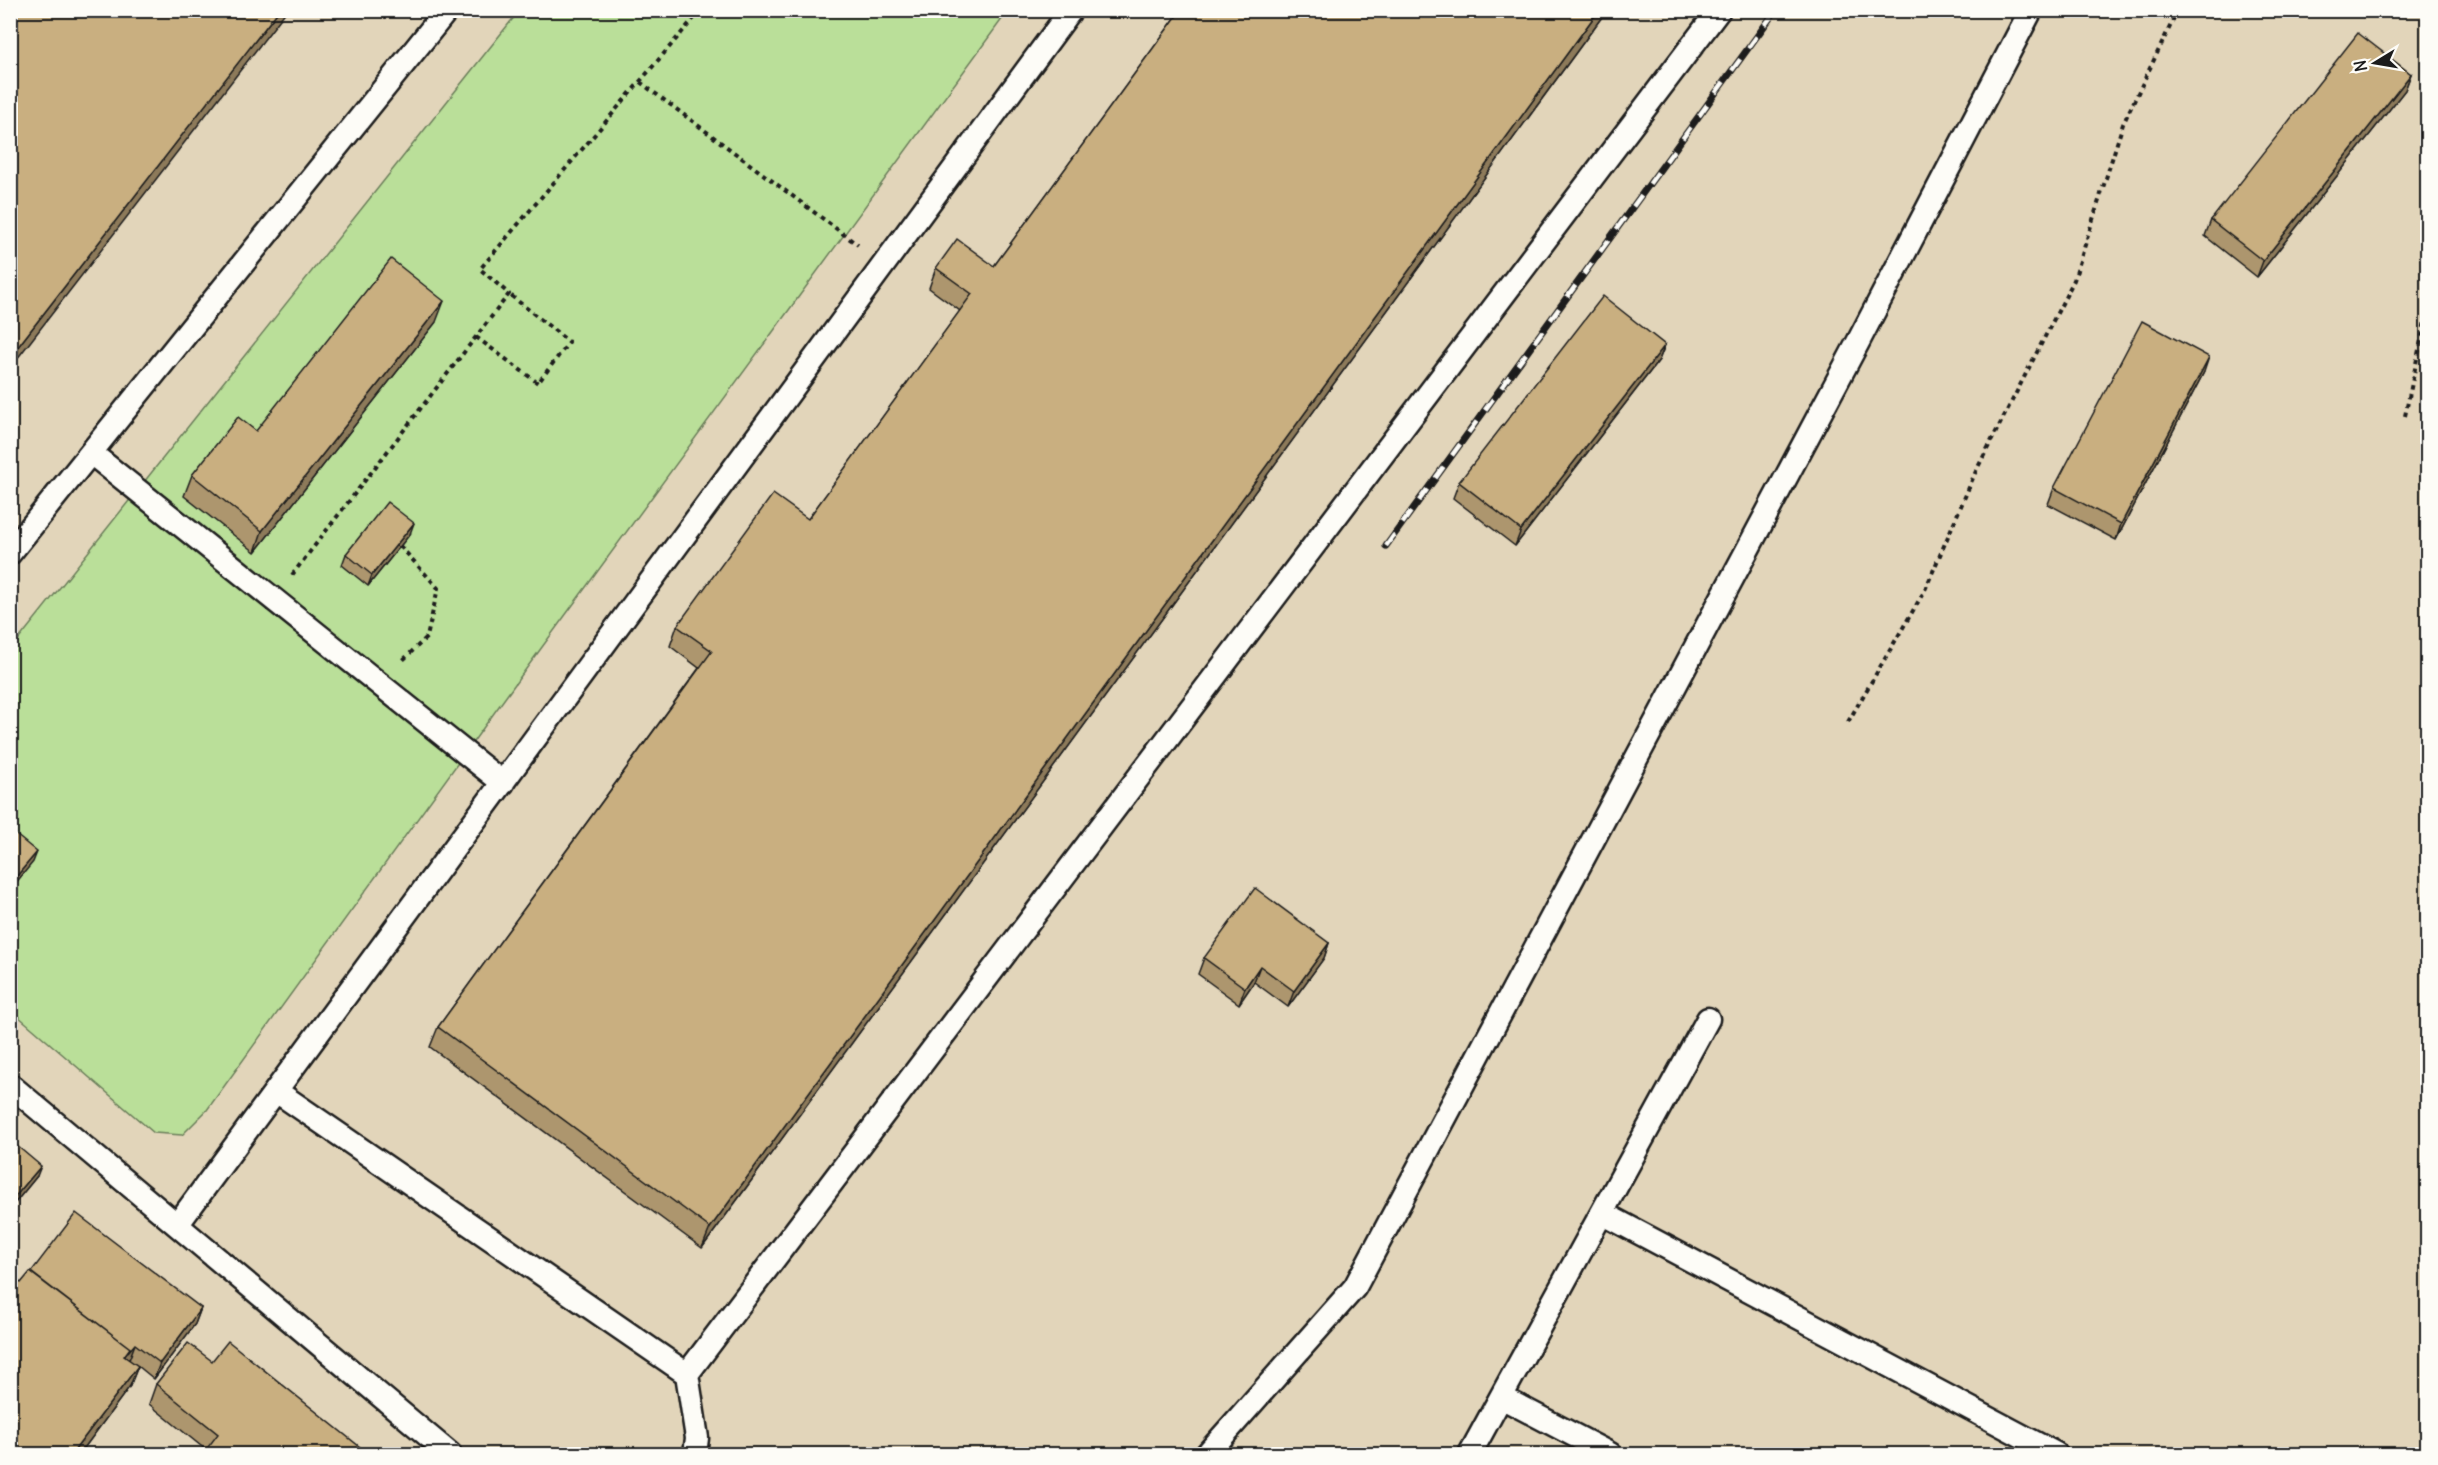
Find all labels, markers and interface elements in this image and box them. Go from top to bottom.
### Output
north arrow [2345,33,2405,93]
text: N [2349,59,2371,73]

